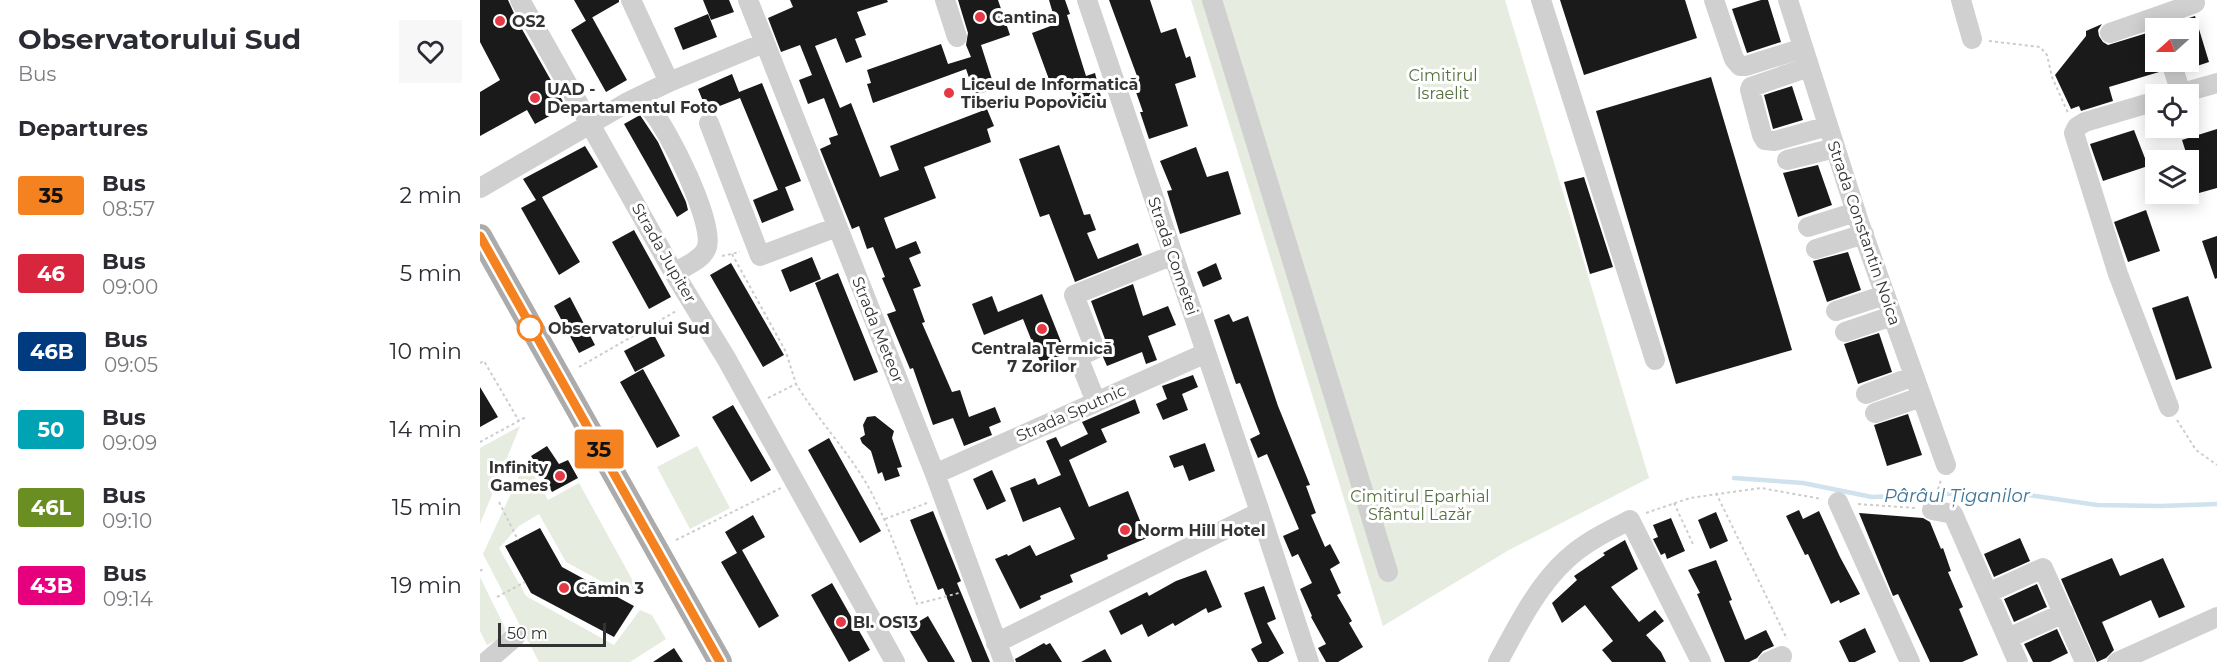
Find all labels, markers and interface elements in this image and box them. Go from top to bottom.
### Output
place label: Cantina [992,8,1057,27]
marker: Cantina [973,10,987,24]
place label: OS2 [512,12,545,31]
marker: OS2 [493,14,507,28]
north arrow [2145,18,2199,72]
map controls [2145,18,2199,204]
button: heart [399,20,462,83]
text: Observatorului Sud [18,22,301,56]
text: Bus [18,62,56,86]
park label: Cimitirul Israelit [1408,66,1478,103]
place label: Liceul de Informatică Tiberiu Popoviciu [961,75,1138,112]
place label: UAD - Departamentul Foto [547,80,718,117]
button: locate [2145,84,2199,138]
marker: Liceul de Informatică Tiberiu Popoviciu [942,86,956,100]
marker: UAD - Departamentul Foto [528,91,542,105]
text: Departures [18,115,148,142]
street label: Strada Constantin Noica [1823,138,1905,328]
button: layers [2145,150,2199,204]
text: Bus [102,170,146,197]
text: 2 min [400,182,462,209]
text: 35 [39,183,63,208]
street label: Strada Cometei [1144,194,1202,318]
text: 08:57 [102,197,155,221]
street label: Strada Jupiter [628,200,700,306]
text: Bus [102,248,146,275]
text: 5 min [400,260,462,287]
text: 46 [37,261,65,286]
street label: Strada Meteor [848,274,908,386]
text: 09:00 [102,275,158,299]
marker: Observatorului Sud [517,315,543,341]
place label: Observatorului Sud [548,319,710,338]
marker: Centrala Termică 7 Zorilor [1035,322,1049,336]
text: Bus [104,326,148,353]
text: 10 min [390,338,462,365]
text: 46B [30,339,74,364]
place label: Centrala Termică 7 Zorilor [971,339,1113,376]
text: 09:05 [104,353,158,377]
street label: Strada Sputnic [1013,380,1129,446]
text: Bus [102,404,146,431]
text: 14 min [390,416,462,443]
text: 50 [38,417,64,442]
line badge: 35 [572,430,626,468]
text: 09:09 [102,431,157,455]
text: 35 [587,437,611,462]
place label: Infinity Games [489,458,548,495]
marker: Infinity Games [553,469,567,483]
text: Bus [102,482,146,509]
water label: Pârâul Țiganilor [1884,485,2031,508]
park label: Cimitirul Eparhial Sfântul Lazăr [1350,487,1490,524]
text: 15 min [392,494,462,521]
text: 46L [31,495,71,520]
text: 09:10 [102,509,152,533]
place label: Norm Hill Hotel [1137,521,1265,540]
marker: Norm Hill Hotel [1118,523,1132,537]
text: Bus [103,560,146,587]
text: 19 min [391,572,462,599]
text: 43B [30,573,73,598]
place label: Cămin 3 [576,579,644,598]
marker: Cămin 3 [557,581,571,595]
text: 09:14 [103,587,153,611]
place label: Bl. OS13 [853,613,918,632]
marker: Bl. OS13 [834,615,848,629]
scale bar [498,620,606,648]
text: 50 m [507,624,548,643]

